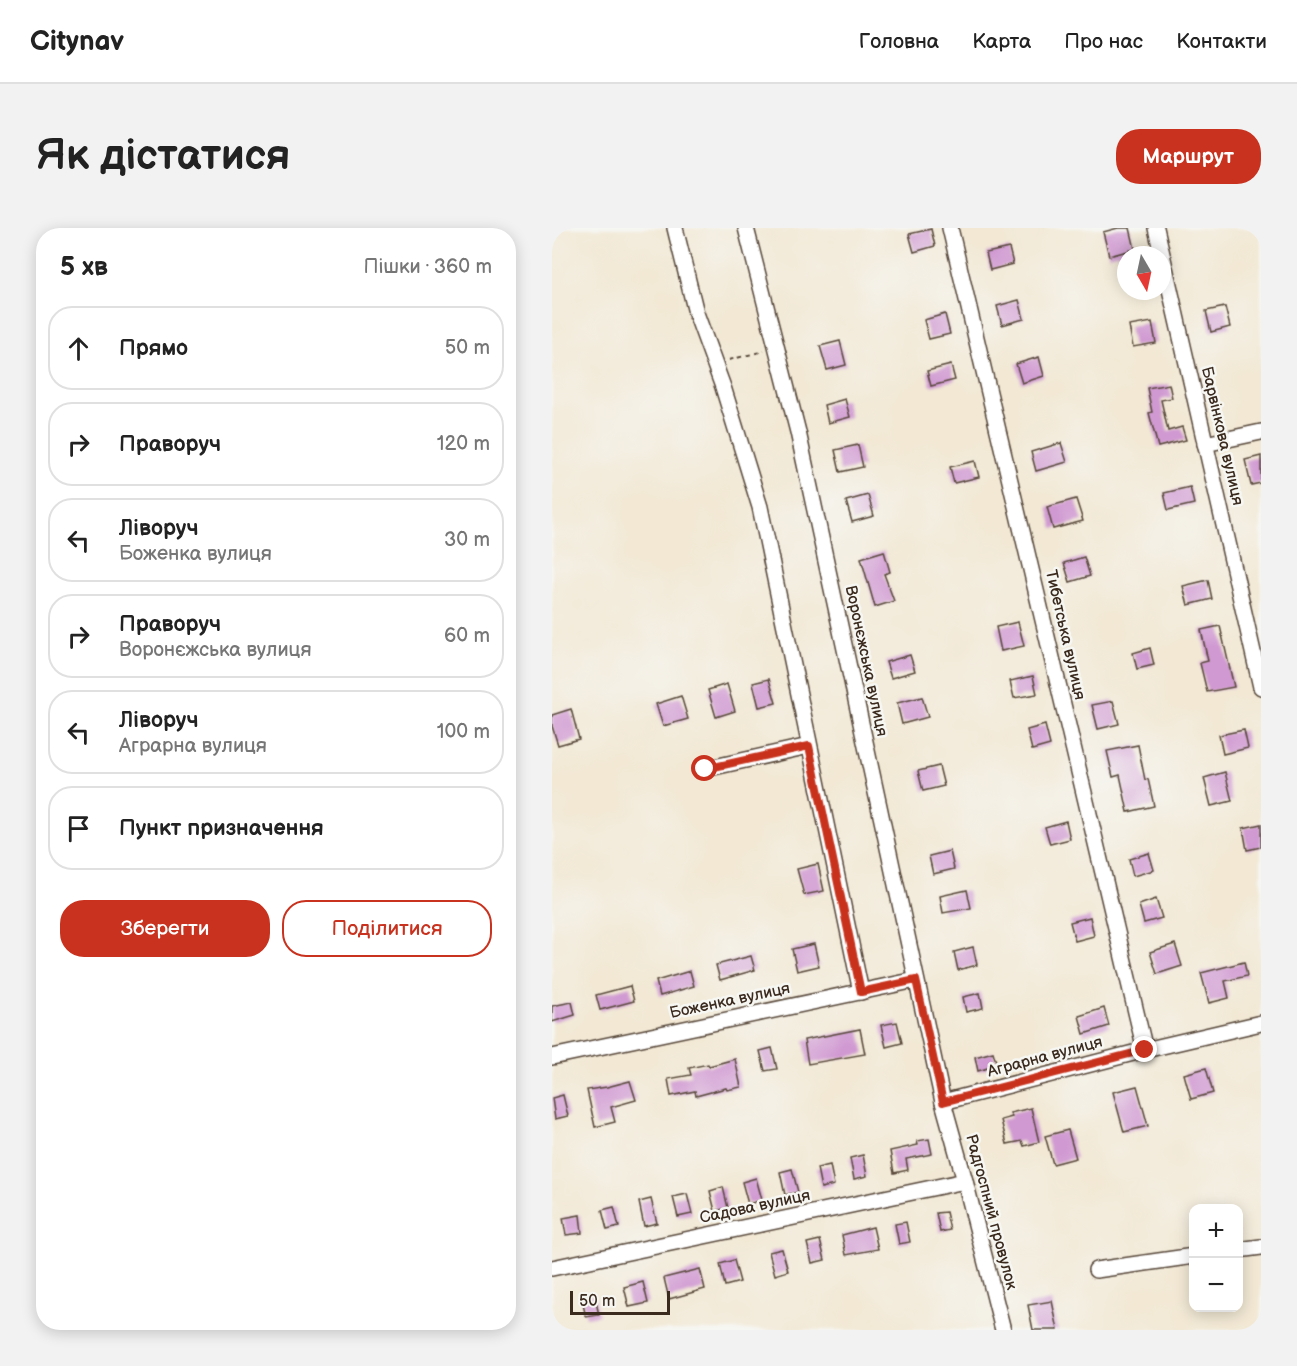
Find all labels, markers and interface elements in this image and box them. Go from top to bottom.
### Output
text: Citynav [30,25,124,58]
text: Головна [859,29,939,54]
text: Карта [972,29,1031,54]
text: Про нас [1064,29,1143,54]
text: Контакти [1176,29,1267,54]
button: Маршрут [1116,129,1261,184]
text: Як дістатися [36,131,290,182]
north arrow [1117,246,1171,300]
text: 5 хв [60,252,108,283]
text: Пішки · 360 m [364,255,492,279]
icon: ahead [62,332,95,365]
text: Прямо [119,335,188,362]
text: 50 m [445,336,490,360]
street label: Барвінкова вулиця [1197,365,1247,507]
icon: right [62,428,95,461]
text: Праворуч [119,431,221,458]
text: 120 m [437,432,490,456]
text: Ліворуч [119,515,199,542]
icon: left [62,524,95,557]
text: 30 m [444,528,490,552]
text: Боженка вулиця [119,542,272,566]
street label: Тибетська вулиця [1041,568,1089,702]
street label: Воронєжська вулиця [841,584,891,738]
text: Праворуч [119,611,221,638]
icon: right [62,620,95,653]
text: 60 m [444,624,490,648]
text: Воронєжська вулиця [119,638,311,662]
text: Ліворуч [119,707,199,734]
icon: left [62,716,95,749]
text: 100 m [437,720,490,744]
text: Аграрна вулиця [119,734,267,758]
route start [691,755,717,781]
icon: arrive [62,812,95,845]
text: Пункт призначення [119,815,324,842]
button: Зберегти [60,900,270,957]
button: Поділитися [282,900,492,957]
street label: Боженка вулиця [668,979,792,1023]
street label: Аграрна вулиця [984,1032,1105,1082]
route end [1131,1036,1157,1062]
street label: Радгоспний провулок [961,1132,1021,1292]
street label: Садова вулиця [698,1186,812,1228]
map controls [1189,1204,1243,1312]
button: + [1189,1204,1243,1258]
button: − [1189,1258,1243,1312]
scale bar [570,1288,670,1316]
text: 50 m [579,1292,615,1311]

